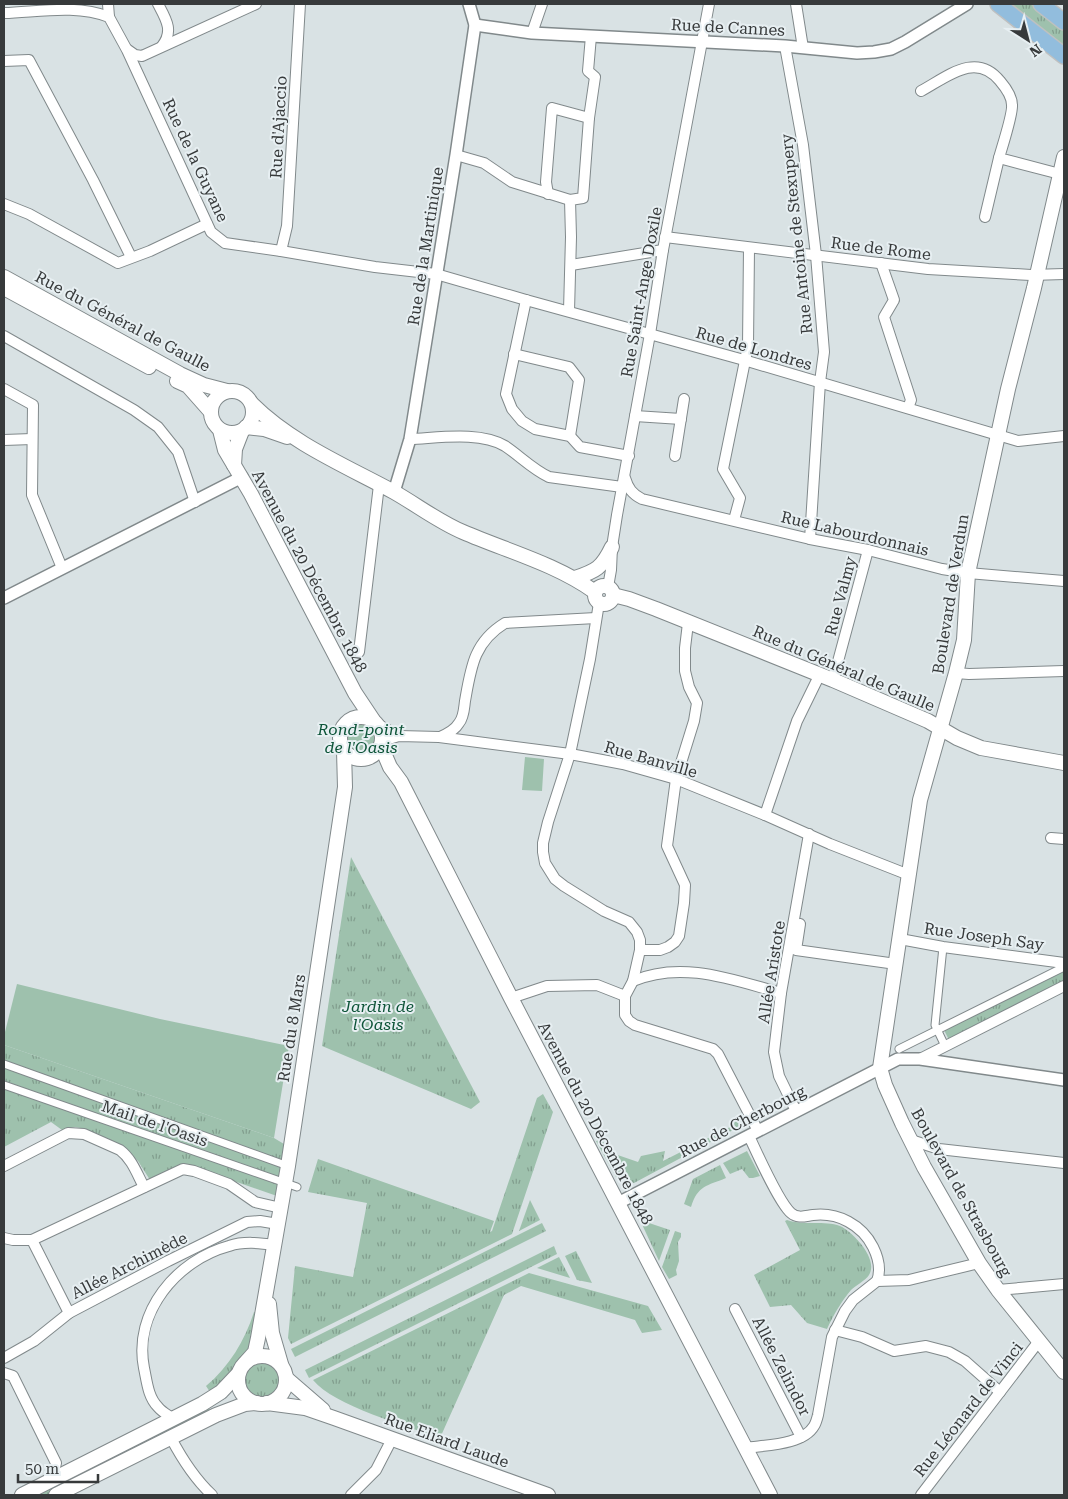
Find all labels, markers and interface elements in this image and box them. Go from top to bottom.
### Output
street label: Rue de Cannes [671,15,786,40]
north arrow [1003,15,1053,65]
text: N [1026,41,1045,60]
street label: Rue d'Ajaccio [266,75,291,179]
street label: Rue de la Guyane [159,95,233,225]
street label: Rue Antoine de Stexupery [776,132,816,335]
street label: Rue de la Martinique [404,165,447,327]
street label: Rue Saint-Ange Doxile [617,205,666,379]
street label: Rue de Rome [830,233,932,264]
street label: Rue du Général de Gaulle [32,267,214,376]
street label: Rue de Londres [694,323,814,374]
street label: Avenue du 20 Décembre 1848 [248,467,371,676]
street label: Rue Labourdonnais [779,507,931,560]
street label: Boulevard de Verdun [928,513,973,675]
street label: Rue Valmy [821,554,860,638]
street label: Rue du Général de Gaulle [750,621,938,716]
park label: Rond-point de l'Oasis [316,720,405,757]
street label: Rue Banville [602,737,700,782]
street label: Allée Aristote [754,919,789,1025]
street label: Rue Joseph Say [923,919,1046,954]
street label: Rue du 8 Mars [274,972,309,1083]
park label: Jardin de l'Oasis [341,997,414,1034]
street label: Avenue du 20 Décembre 1848 [534,1019,657,1228]
street label: Rue de Cherbourg [676,1081,809,1162]
street label: Mail de l'Oasis [99,1096,211,1151]
street label: Boulevard de Strasbourg [907,1105,1016,1281]
street label: Allée Archimède [68,1228,191,1303]
street label: Allée Zelindor [748,1313,815,1419]
street label: Rue Léonard de Vinci [910,1338,1027,1480]
street label: Rue Eliard Laude [382,1409,512,1472]
scale bar [18,1452,98,1484]
text: 50 m [25,1460,60,1478]

